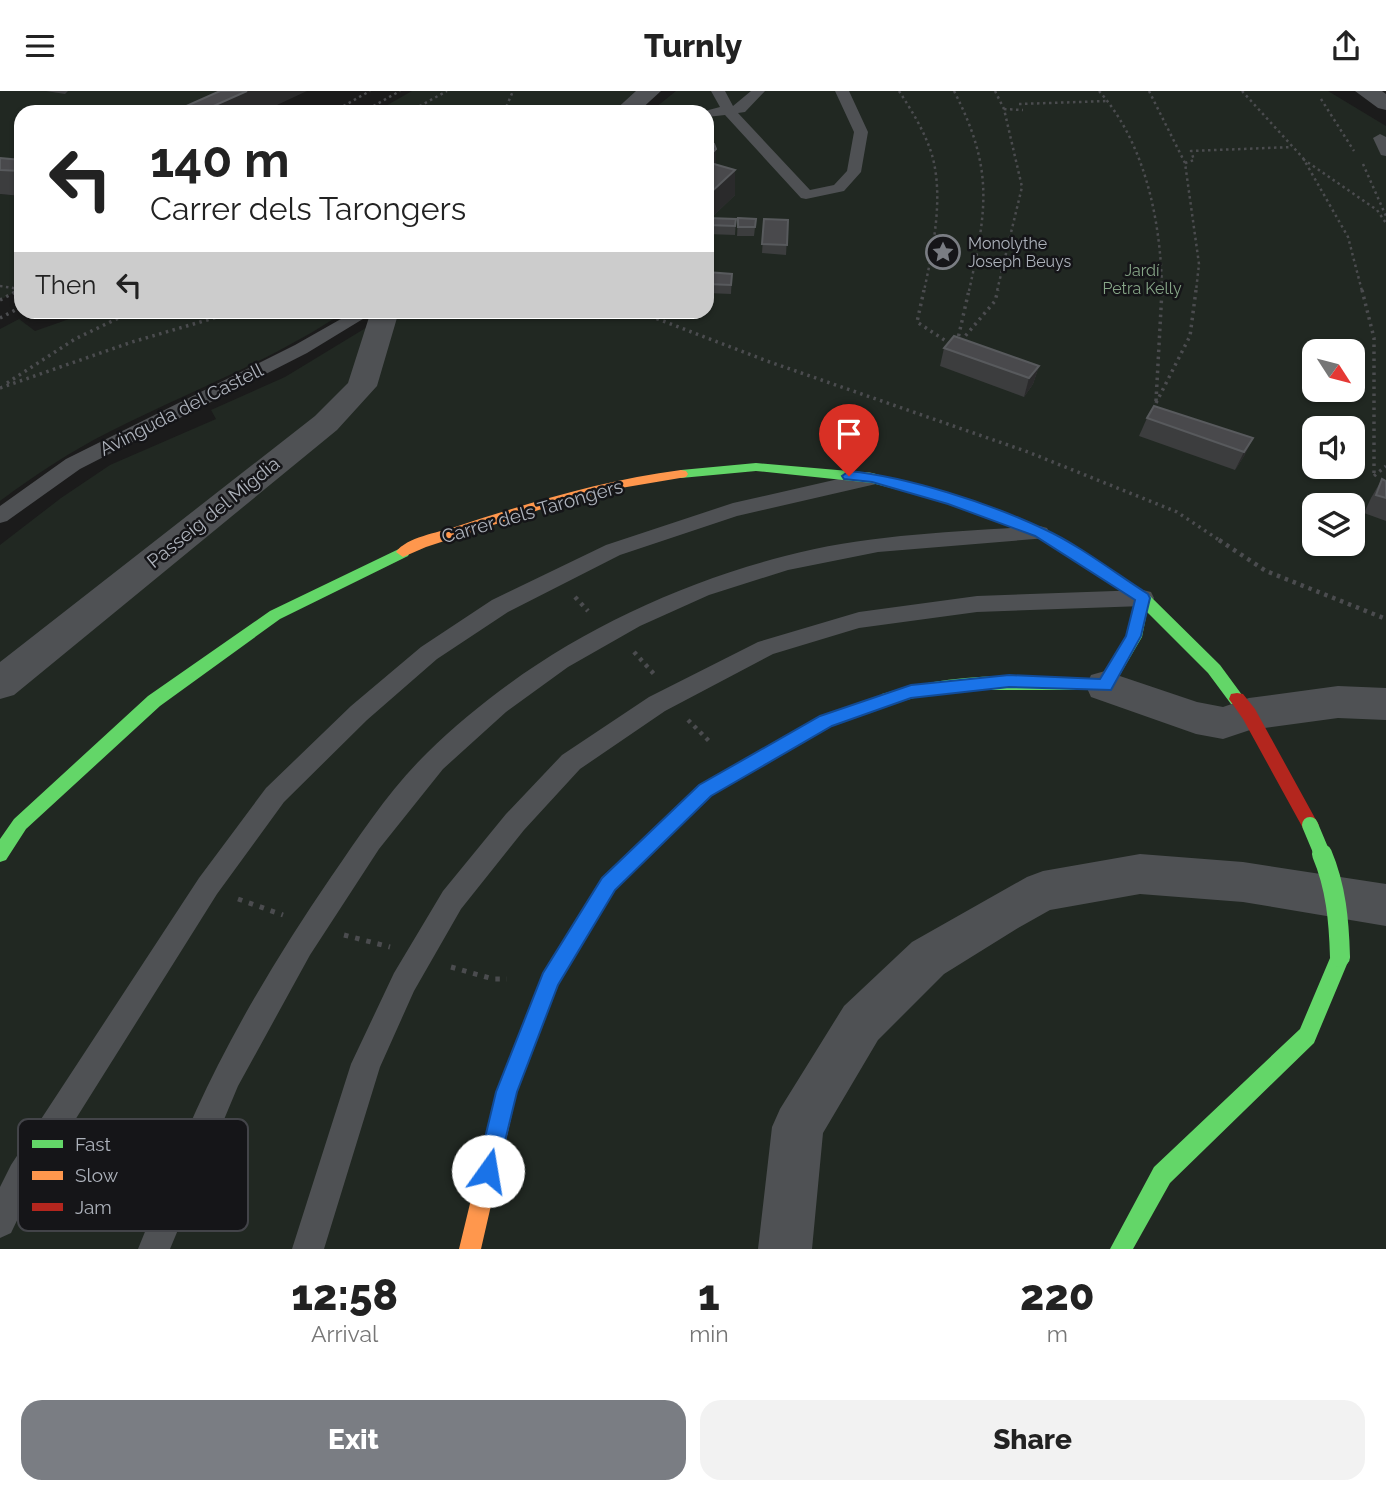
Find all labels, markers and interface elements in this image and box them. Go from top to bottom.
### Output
icon: menu [21,27,59,65]
text: Turnly [644,27,742,64]
icon: share [1327,27,1365,65]
text: 140 m [150,131,290,188]
icon: left [35,133,126,224]
text: Carrer dels Tarongers [150,190,466,227]
place icon: Monolythe Joseph Beuys [924,233,962,271]
place label: Monolythe Joseph Beuys [968,234,1071,271]
park label: Jardí Petra Kelly [1102,261,1182,298]
icon: left [110,266,148,304]
text: Then [35,270,96,300]
north arrow [1302,339,1365,403]
map controls [1302,339,1365,556]
street label: Avinguda del Castell [96,358,267,460]
pin [819,404,879,476]
icon: arrive [830,415,868,453]
button: sound [1302,416,1365,479]
street label: Passeig del Migdia [143,452,283,572]
street label: Carrer dels Tarongers [439,475,625,547]
button: layers [1302,493,1365,556]
legend [18,1119,248,1231]
text: Fast [75,1133,111,1155]
position arrow [451,1134,525,1208]
text: Slow [75,1164,119,1186]
text: Jam [75,1196,112,1218]
text: 12:58 [291,1271,398,1320]
text: 1 [698,1271,720,1320]
text: 220 [1020,1271,1095,1320]
text: Arrival [311,1320,378,1347]
text: min [689,1320,729,1347]
text: m [1047,1320,1068,1347]
button: Exit [21,1400,686,1480]
button: Share [700,1400,1365,1480]

